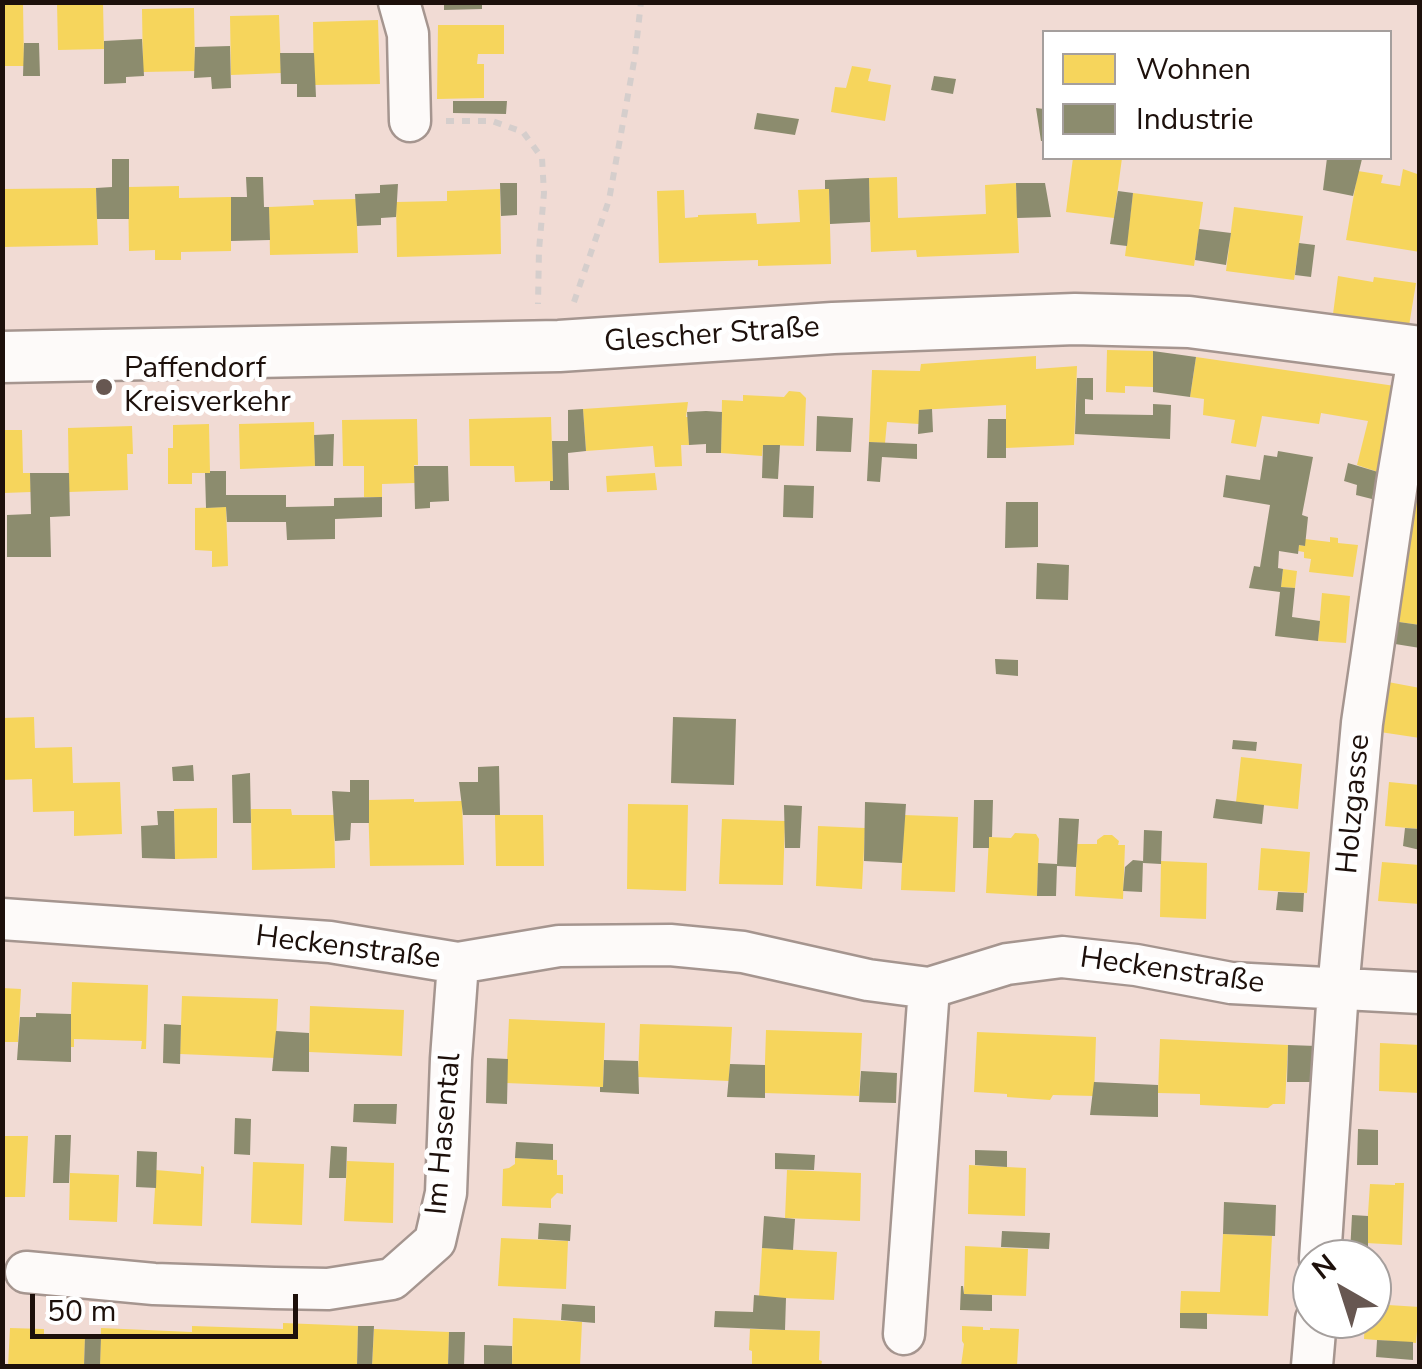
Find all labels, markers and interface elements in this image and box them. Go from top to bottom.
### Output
legend [1042,30,1392,160]
text: Wohnen [1136,49,1251,90]
text: Industrie [1136,99,1253,140]
street label: Glescher Straße [603,311,821,361]
place label: Paffendorf Kreisverkehr [124,352,291,422]
marker: Paffendorf Kreisverkehr [93,376,115,398]
street label: Holzgasse [1331,733,1379,875]
street label: Heckenstraße [254,920,442,978]
street label: Heckenstraße [1077,941,1267,1003]
street label: Im Hasental [420,1051,470,1217]
north arrow [1292,1239,1392,1339]
text: N [1304,1246,1344,1289]
scale bar [35,1274,302,1336]
text: 50 m [47,1291,116,1332]

